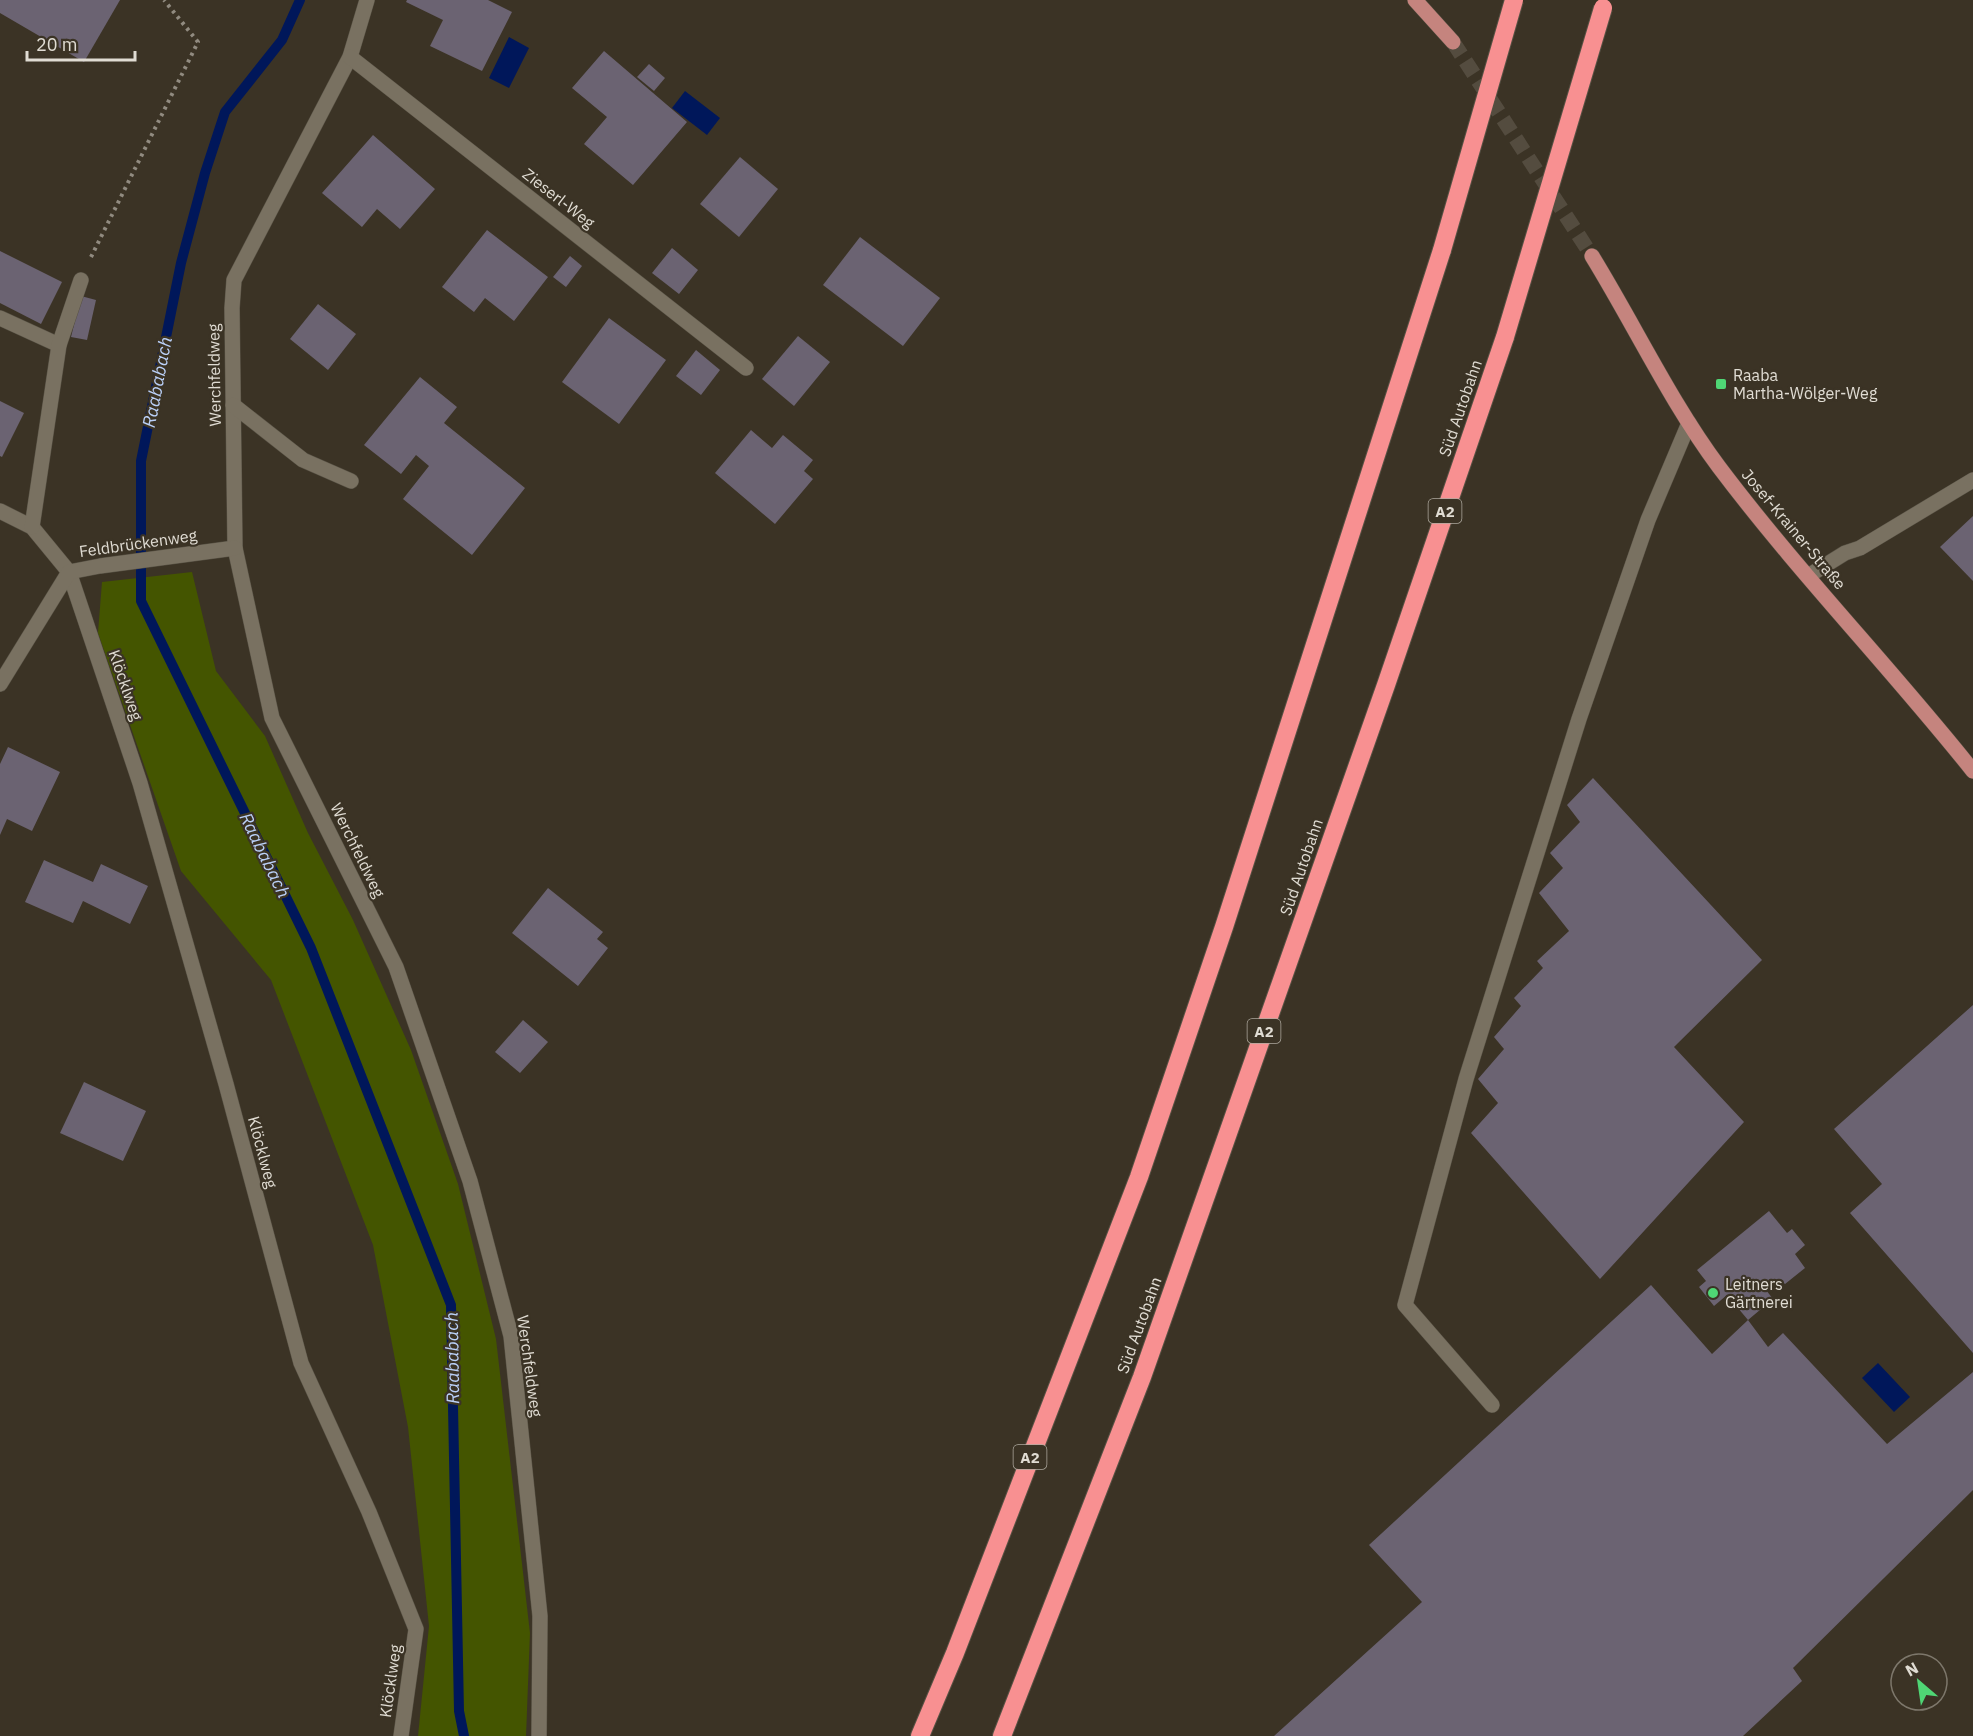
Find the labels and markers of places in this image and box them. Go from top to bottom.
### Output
place label: Raaba Martha-Wölger-Weg [1733,365,1878,403]
marker: Raaba Martha-Wölger-Weg [1714,377,1728,391]
place label: Leitners Gärtnerei [1725,1274,1793,1312]
marker: Leitners Gärtnerei [1706,1286,1720,1300]

